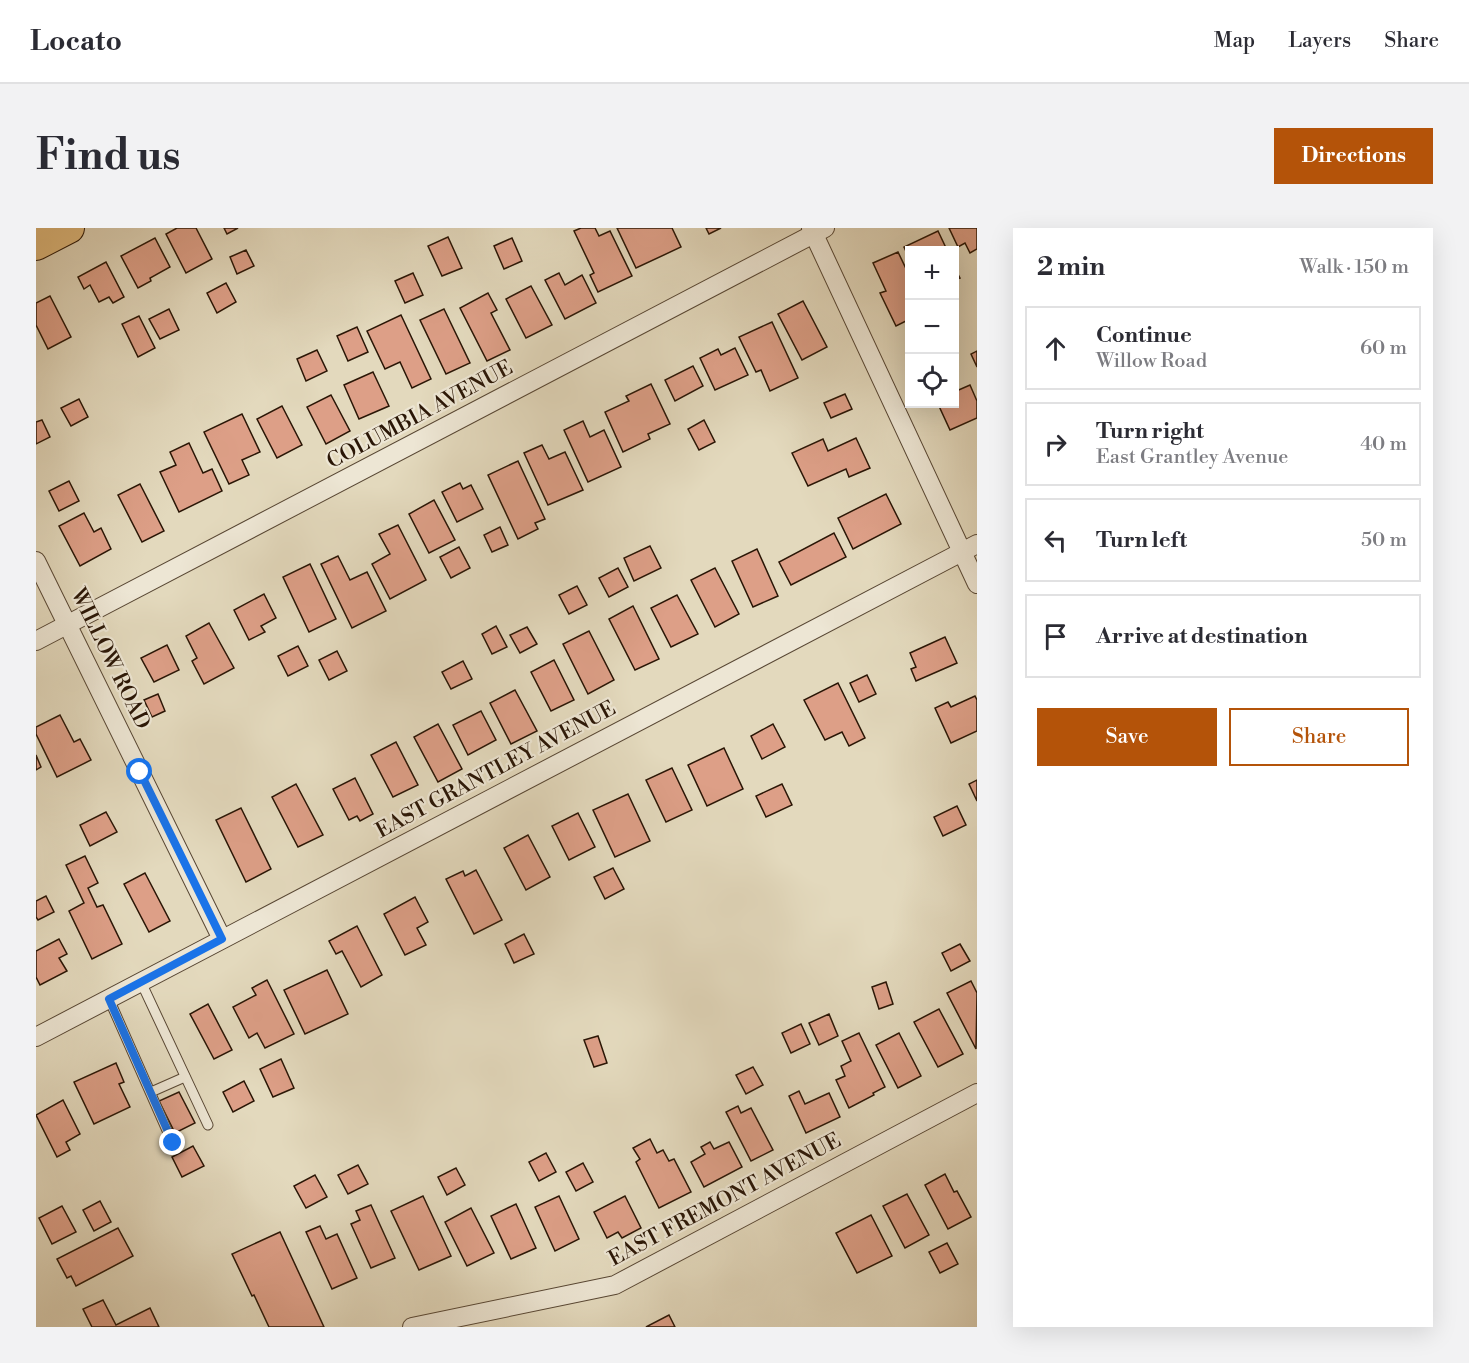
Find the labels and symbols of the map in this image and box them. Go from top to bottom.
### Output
street label: COLUMBIA AVENUE [323,355,517,475]
street label: WILLOW ROAD [64,583,155,734]
street label: EAST GRANTLEY AVENUE [372,696,620,844]
route start [126,758,152,784]
street label: EAST FREMONT AVENUE [604,1128,846,1272]
route end [159,1129,185,1155]

